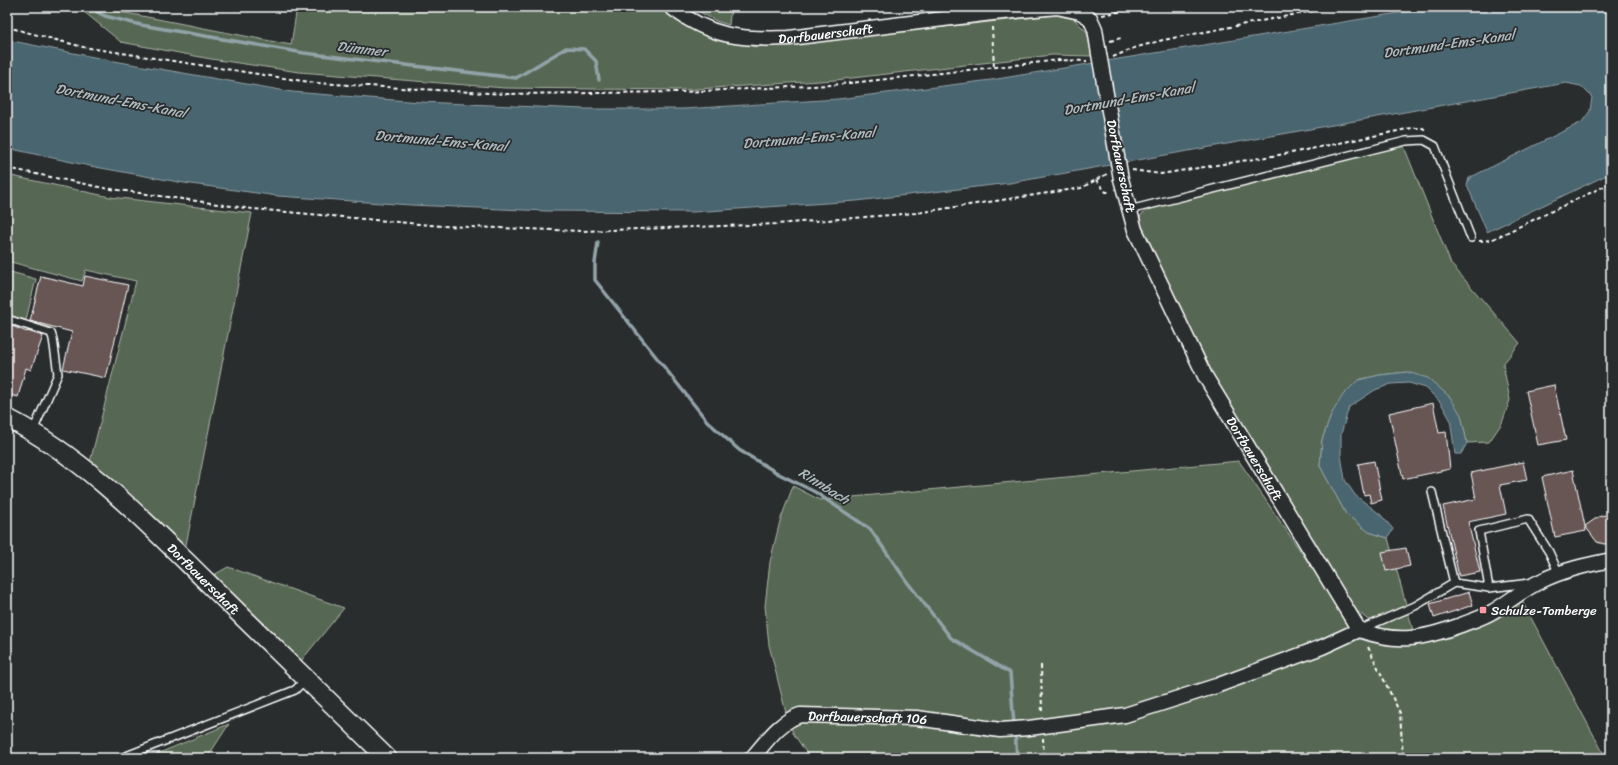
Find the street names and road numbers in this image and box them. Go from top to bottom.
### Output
street label: Dorfbauerschaft [778,16,874,50]
street label: Dorfbauerschaft [1100,117,1142,215]
street label: Dorfbauerschaft [1220,412,1289,505]
street label: Dorfbauerschaft [162,537,245,620]
street label: Dorfbauerschaft 106 [808,704,929,731]

